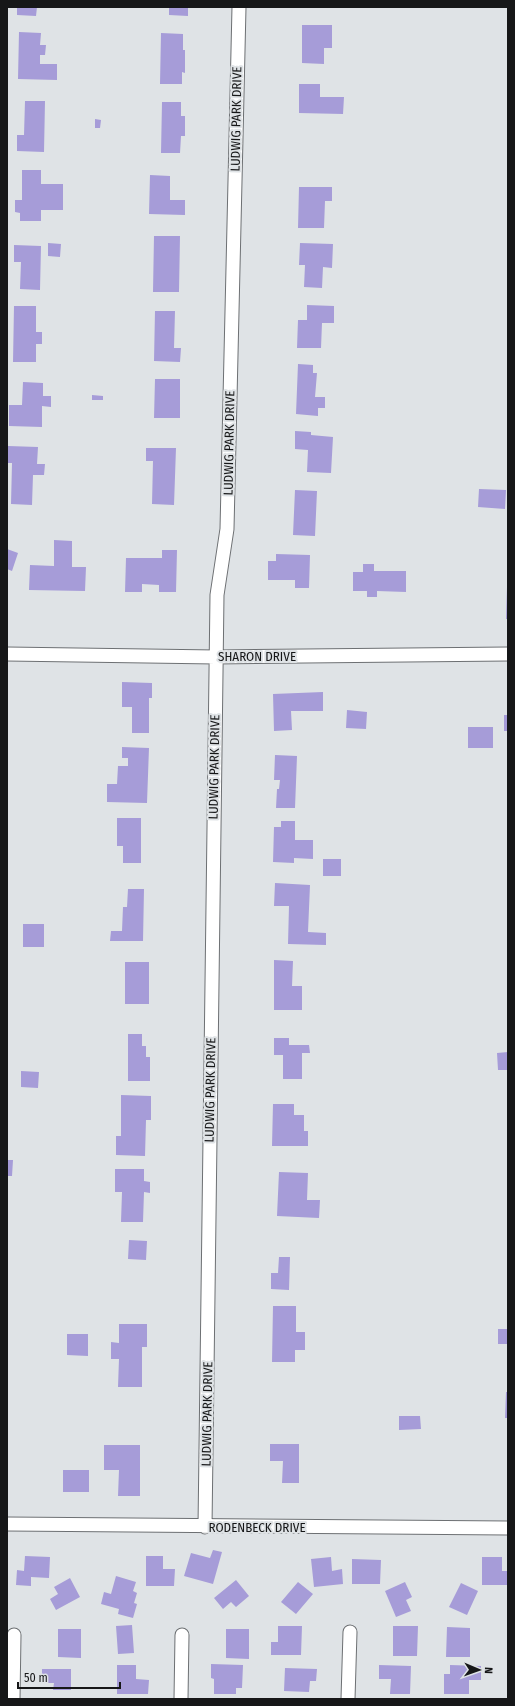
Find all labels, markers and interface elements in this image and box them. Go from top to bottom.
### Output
street label: LUDWIG PARK DRIVE [228,66,244,172]
street label: LUDWIG PARK DRIVE [221,390,237,496]
street label: SHARON DRIVE [218,649,296,664]
street label: LUDWIG PARK DRIVE [206,714,222,820]
street label: LUDWIG PARK DRIVE [202,1037,218,1143]
street label: LUDWIG PARK DRIVE [199,1361,215,1467]
street label: RODENBECK DRIVE [208,1520,306,1535]
north arrow [459,1650,499,1690]
scale bar [18,1664,120,1690]
text: N [482,1667,495,1674]
text: 50 m [24,1671,48,1685]

